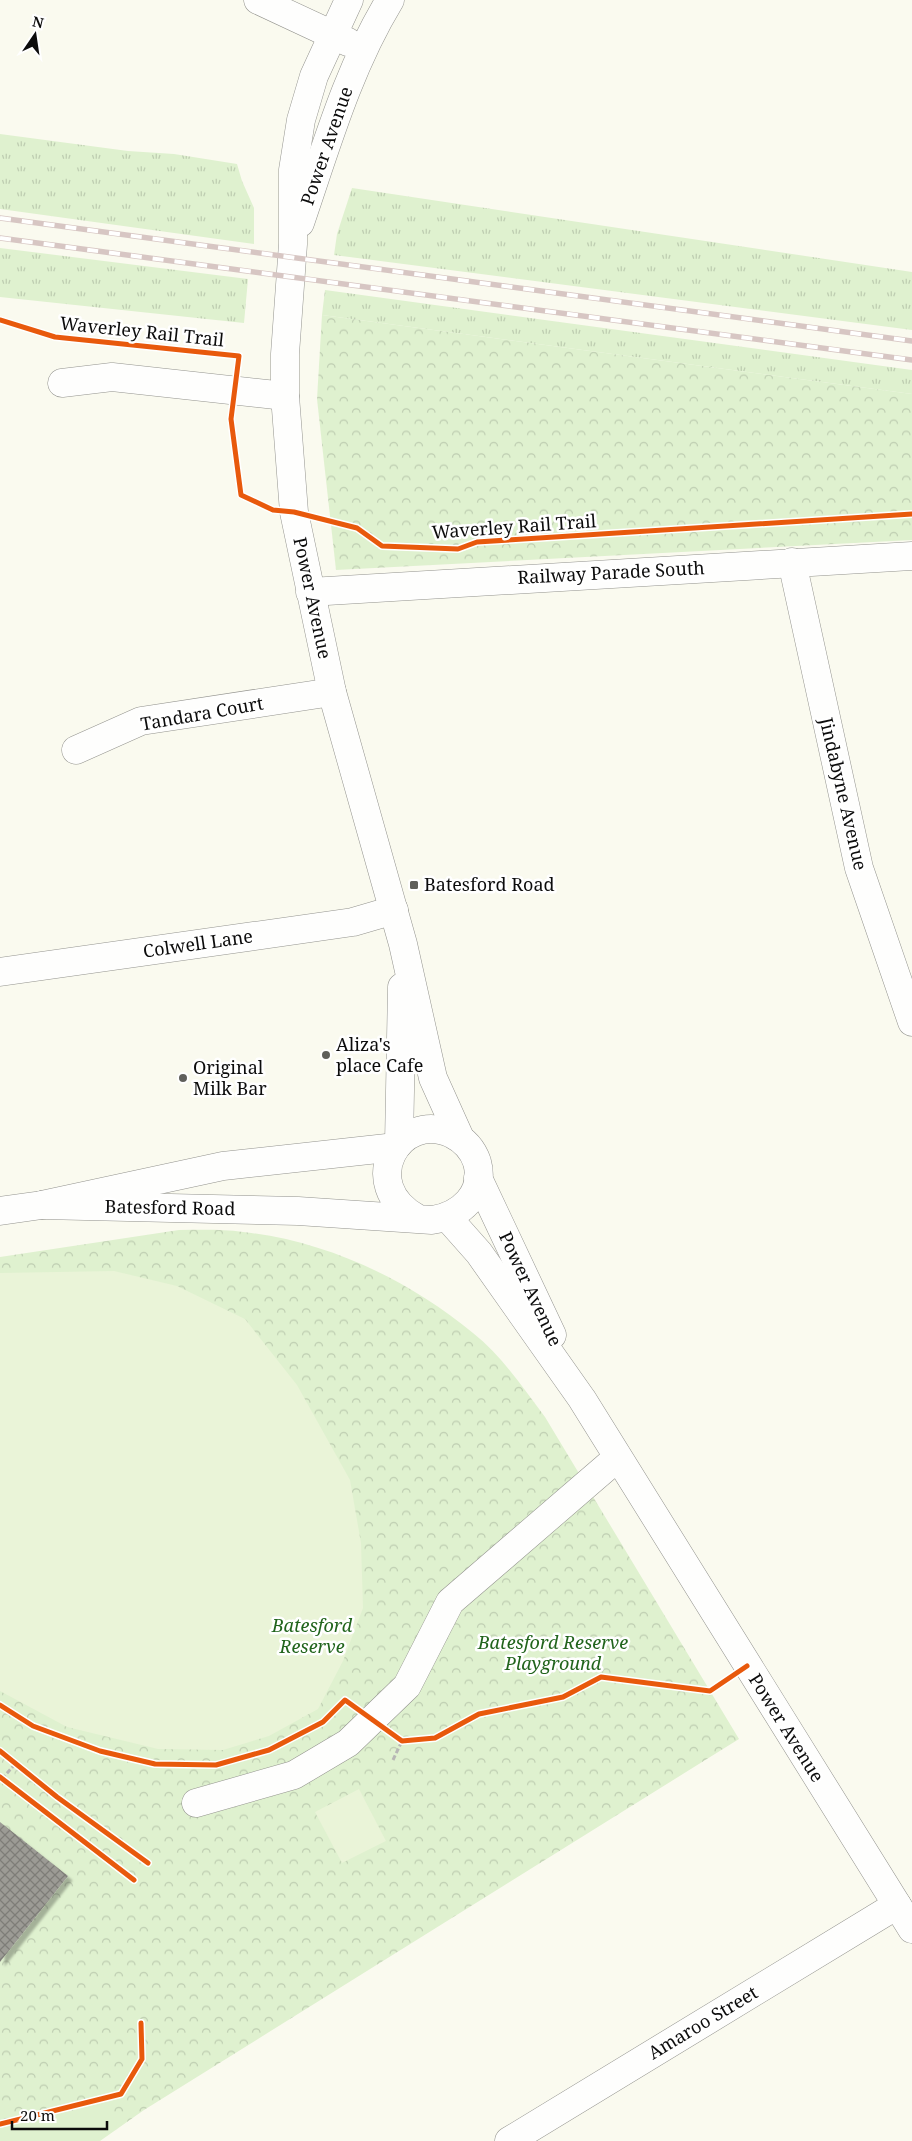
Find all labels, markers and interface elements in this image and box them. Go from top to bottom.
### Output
north arrow [10,10,60,60]
text: N [31,11,46,32]
street label: Power Avenue [295,83,358,208]
street label: Waverley Rail Trail [59,310,226,352]
street label: Waverley Rail Trail [431,508,597,544]
street label: Power Avenue [288,535,338,661]
street label: Railway Parade South [517,555,705,589]
street label: Tandara Court [139,690,265,736]
street label: Jindabyne Avenue [814,714,873,873]
place label: Batesford Road [424,872,555,896]
marker: Batesford Road [408,879,420,891]
street label: Colwell Lane [141,923,254,963]
place label: Aliza's place Cafe [336,1032,423,1077]
marker: Aliza's place Cafe [320,1049,332,1061]
place label: Original Milk Bar [193,1055,267,1100]
marker: Original Milk Bar [177,1072,189,1084]
street label: Batesford Road [105,1194,236,1220]
street label: Power Avenue [494,1227,568,1350]
park label: Batesford Reserve [271,1613,353,1658]
park label: Batesford Reserve Playground [477,1630,628,1675]
street label: Power Avenue [744,1669,830,1786]
street label: Amaroo Street [643,1980,762,2064]
scale bar [12,2098,108,2130]
text: 20 m [20,2105,55,2125]

